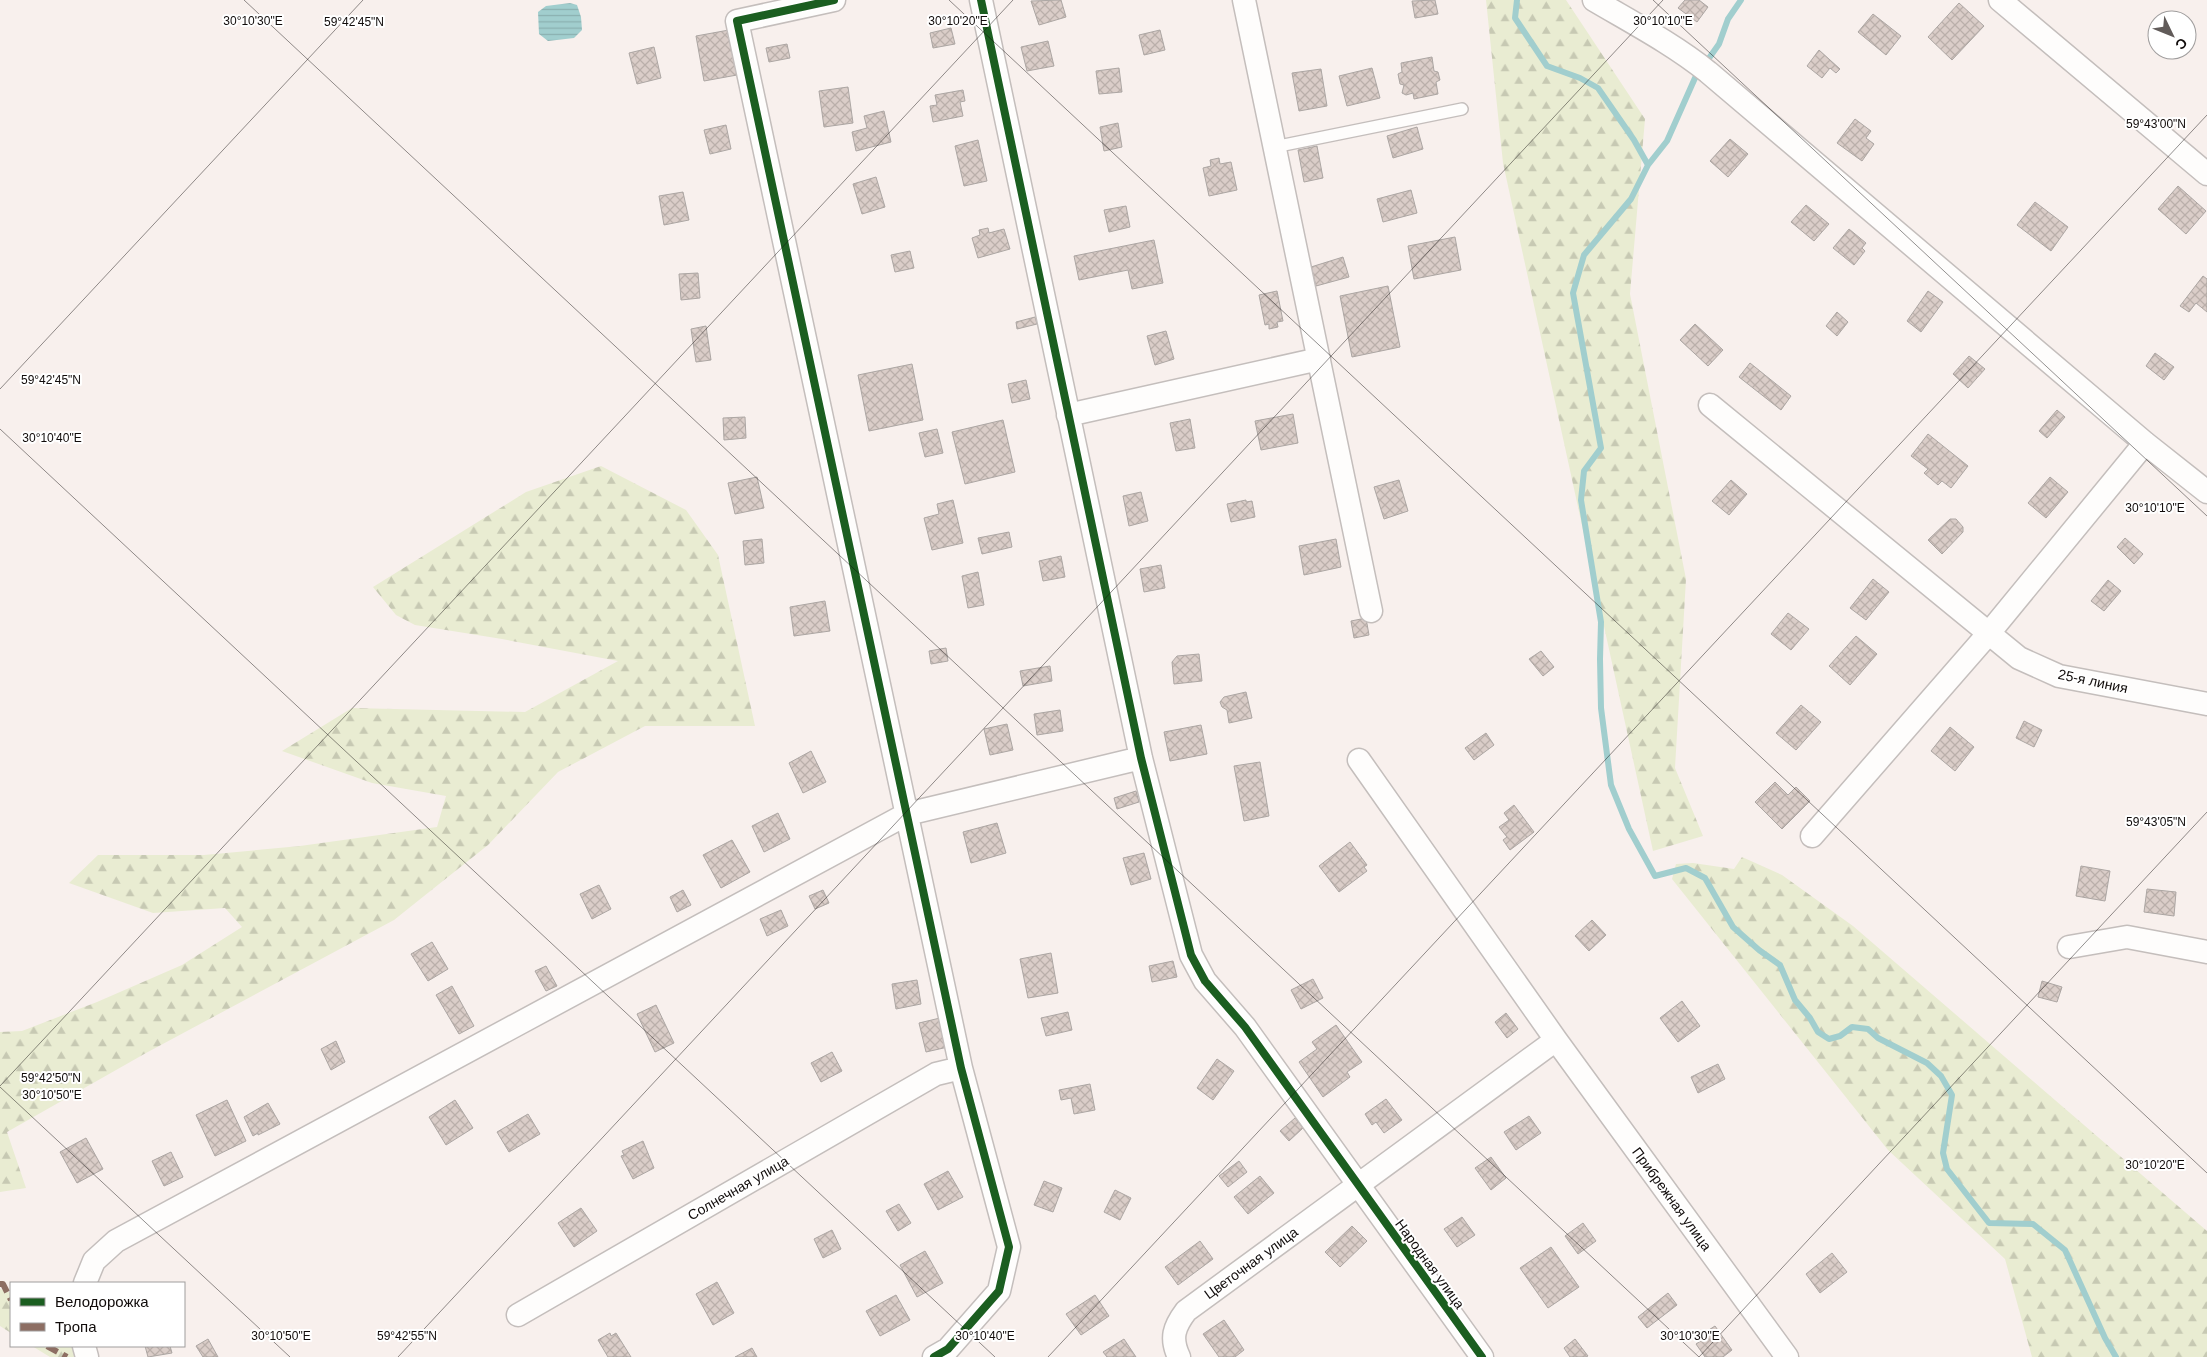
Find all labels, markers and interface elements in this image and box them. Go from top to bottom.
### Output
north arrow [2147,10,2197,60]
text: 30°10'30"E [223,14,283,28]
text: 30°10'20"E [928,14,988,28]
text: 30°10'10"E [1633,14,1693,28]
text: 59°42'45"N [324,15,384,29]
text: С [2172,35,2191,53]
text: 59°43'00"N [2126,117,2186,131]
text: 59°42'45"N [21,373,81,387]
text: 30°10'40"E [22,431,82,445]
text: 30°10'10"E [2125,501,2185,515]
street label: 25-я линия [2057,666,2129,696]
text: 59°43'05"N [2126,815,2186,829]
text: 59°42'50"N [21,1071,81,1085]
text: 30°10'50"E [22,1088,82,1102]
street label: Прибрежная улица [1629,1144,1715,1254]
street label: Солнечная улица [685,1153,791,1223]
text: 30°10'20"E [2125,1158,2185,1172]
street label: Народная улица [1392,1216,1468,1312]
street label: Цветочная улица [1201,1224,1301,1302]
legend [10,1282,185,1347]
text: Велодорожка [55,1293,149,1310]
text: Тропа [55,1318,97,1335]
text: 30°10'50"E [251,1329,311,1343]
text: 59°42'55"N [377,1329,437,1343]
text: 30°10'40"E [955,1329,1015,1343]
text: 30°10'30"E [1660,1329,1720,1343]

